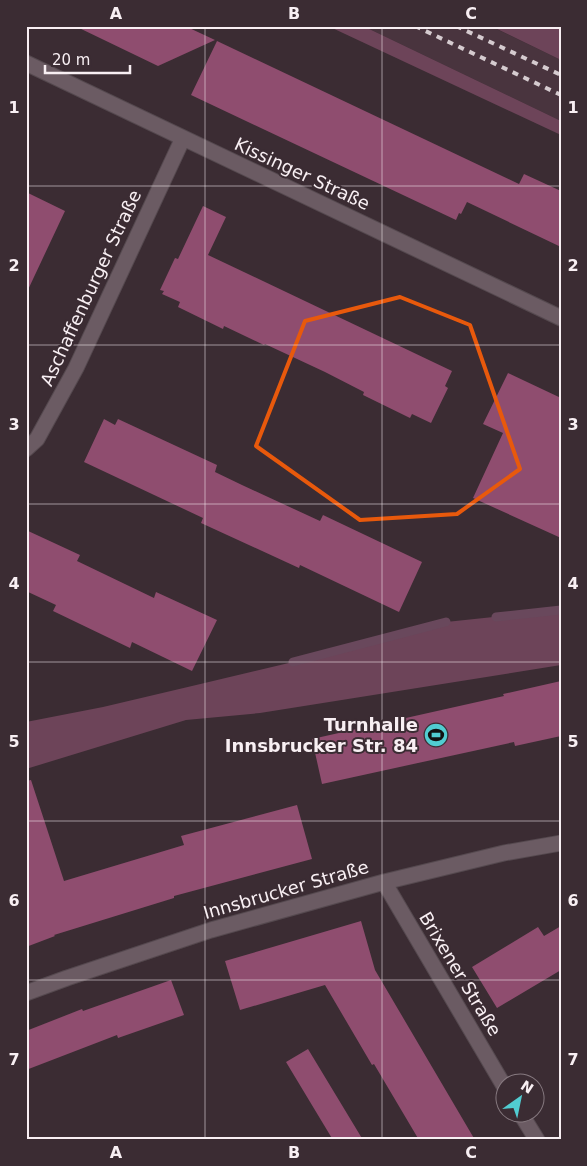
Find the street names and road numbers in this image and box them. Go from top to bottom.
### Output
street label: Kissinger Straße [231,133,373,214]
street label: Aschaffenburger Straße [36,186,145,389]
street label: Innsbrucker Straße [201,856,371,923]
street label: Brixener Straße [415,908,506,1040]

